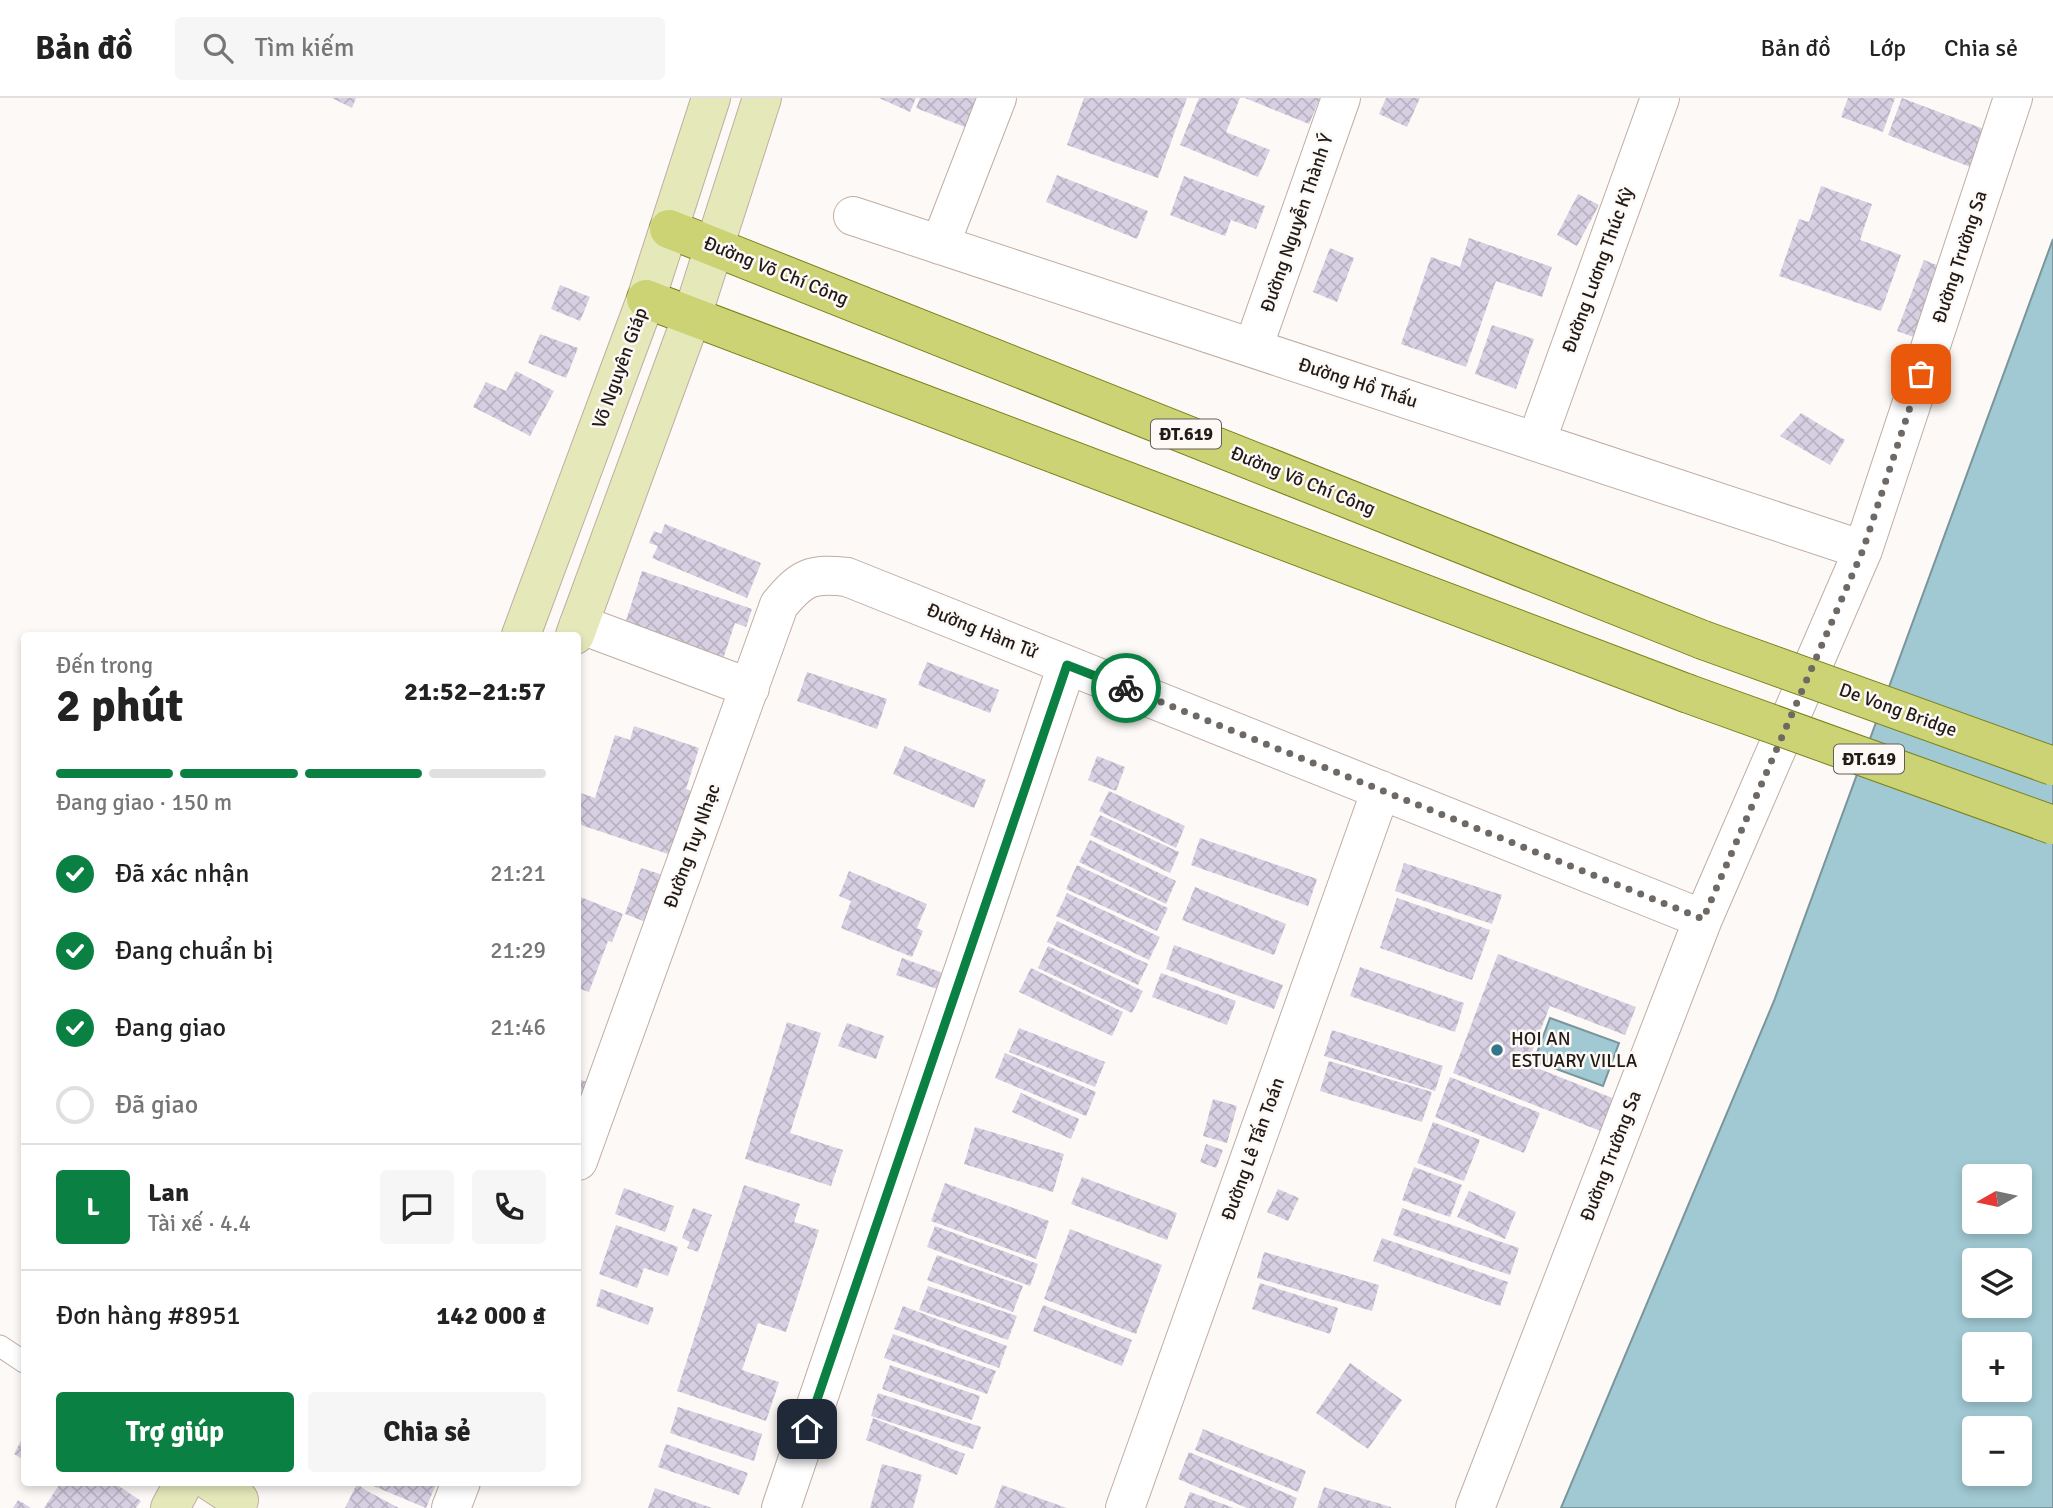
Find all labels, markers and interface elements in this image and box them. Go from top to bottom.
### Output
search box [175,17,665,80]
text: Bản đồ [35,28,133,69]
icon: search [199,29,237,67]
text: Tìm kiếm [255,32,355,64]
text: Bản đồ [1760,33,1831,63]
text: Lớp [1869,33,1906,63]
text: Chia sẻ [1944,33,2018,63]
street label: Đường Nguyễn Thành Ý [1255,130,1339,315]
street label: Đường Lương Thúc Kỳ [1557,184,1639,356]
street label: Đường Trường Sa [1927,188,1993,326]
street label: Đường Võ Chí Công [700,231,852,311]
street label: Võ Nguyên Giáp [587,304,653,432]
pin [1891,344,1951,404]
street label: Đường Hồ Thấu [1295,352,1421,414]
icon: bag [1902,355,1940,393]
road number: ĐT.619 [1151,420,1221,448]
street label: Đường Võ Chí Công [1227,441,1379,521]
street label: Đường Hàm Tử [923,598,1041,664]
text: Đến trong [56,651,153,680]
courier [1091,653,1161,723]
icon: bike [1107,669,1145,707]
text: 21:52–21:57 [404,676,546,708]
text: 2 phút [56,678,183,734]
street label: De Vong Bridge [1836,678,1960,742]
road number: ĐT.619 [1834,744,1904,774]
street label: Đường Tuy Nhạc [658,781,726,911]
text: Đang giao · 150 m [56,788,232,817]
icon: check [56,855,94,893]
text: Đã xác nhận [115,858,249,890]
text: 21:21 [490,859,546,888]
icon: check [56,932,94,970]
text: Đang chuẩn bị [115,935,273,967]
text: 21:29 [490,936,546,965]
icon: check [56,1009,94,1047]
text: Đang giao [115,1012,226,1044]
text: 21:46 [490,1013,546,1042]
place label: HOI AN ESTUARY VILLA [1511,1027,1638,1073]
marker: HOI AN ESTUARY VILLA [1489,1042,1505,1058]
street label: Đường Lê Tấn Toán [1216,1074,1290,1224]
street label: Đường Trường Sa [1575,1087,1647,1225]
text: Đã giao [115,1089,198,1121]
north arrow [1962,1164,2032,1234]
map controls [1962,1164,2032,1486]
button: chat [380,1170,454,1244]
button: phone [472,1170,546,1244]
text: Lan [148,1177,189,1209]
text: L [86,1191,100,1223]
text: Tài xế · 4.4 [148,1209,251,1238]
button: layers [1962,1248,2032,1318]
text: Đơn hàng #8951 [56,1300,241,1332]
text: 142 000 ₫ [436,1300,546,1332]
button: + [1962,1332,2032,1402]
button: Trợ giúp [56,1392,294,1472]
button: Chia sẻ [308,1392,546,1472]
pin [777,1399,837,1459]
icon: home [788,1410,826,1448]
button: − [1962,1416,2032,1486]

